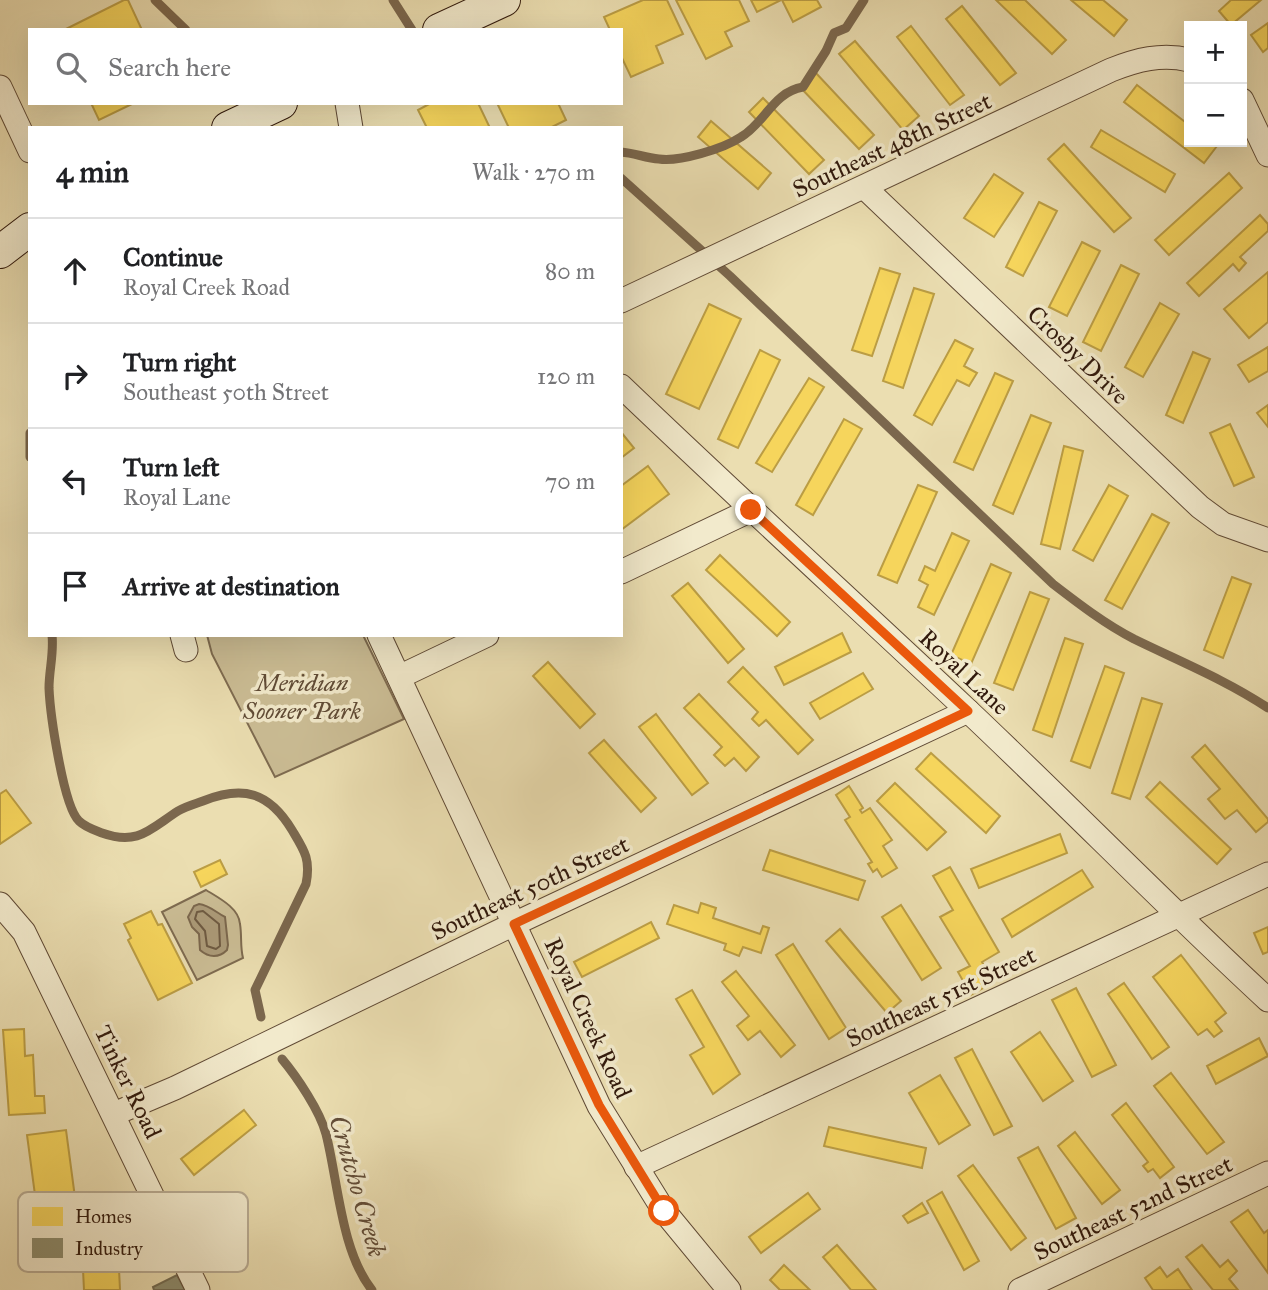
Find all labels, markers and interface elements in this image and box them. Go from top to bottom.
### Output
map controls [1184,21,1247,147]
button: + [1184,21,1247,84]
search box [28,28,623,105]
icon: search [52,48,90,86]
text: Search here [108,51,231,83]
button: − [1184,84,1247,147]
street label: Southeast 48th Street [788,86,997,204]
text: 4 min [56,154,129,190]
text: Walk · 270 m [472,158,595,186]
text: Continue [123,241,223,273]
icon: ahead [56,252,94,290]
text: 80 m [545,257,595,285]
text: Royal Creek Road [123,273,290,301]
street label: Crosby Drive [1021,299,1135,411]
text: Turn right [123,346,236,378]
icon: right [56,357,94,395]
text: 120 m [537,362,595,390]
text: Southeast 50th Street [123,378,329,406]
text: Turn left [123,451,219,483]
icon: left [56,462,94,500]
text: 70 m [545,467,595,495]
text: Royal Lane [123,483,231,511]
route end [735,494,766,525]
icon: arrive [56,567,94,605]
text: Arrive at destination [123,570,340,602]
street label: Royal Lane [913,623,1015,721]
park label: Meridian Sooner Park [242,668,361,726]
street label: Southeast 50th Street [426,829,634,947]
street label: Royal Creek Road [538,933,638,1103]
street label: Southeast 51st Street [841,940,1041,1054]
street label: Tinker Road [88,1020,168,1144]
water label: Crutcho Creek [322,1111,394,1261]
street label: Southeast 52nd Street [1029,1149,1238,1267]
legend [18,1192,248,1272]
route start [648,1195,679,1226]
text: Homes [75,1205,132,1228]
text: Industry [75,1237,144,1260]

